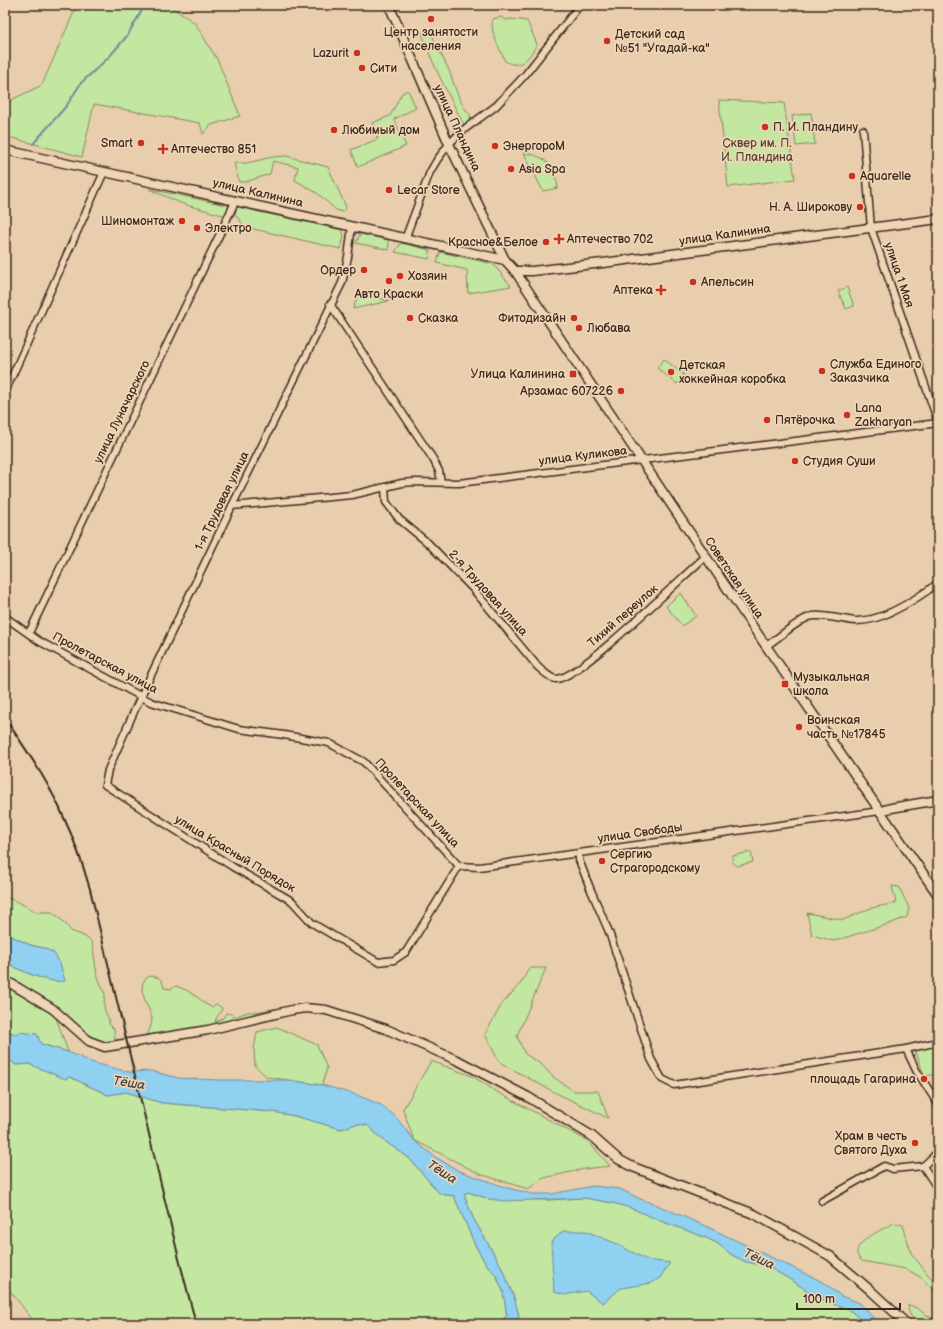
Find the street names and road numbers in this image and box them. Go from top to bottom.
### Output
street label: улица Пландина [430,82,484,174]
street label: улица Калинина [211,175,305,211]
street label: улица Калинина [678,221,772,249]
street label: улица 1 Мая [881,240,917,310]
street label: улица Луначарского [91,358,153,466]
street label: улица Куликова [538,443,628,469]
street label: 1-я Трудовая улица [192,449,252,553]
street label: Советская улица [701,534,767,622]
street label: 2-я Трудовая улица [445,547,531,639]
street label: Тихий переулок [585,581,662,651]
street label: Пролетарская улица [50,629,160,697]
street label: Пролетарская улица [372,755,462,851]
street label: улица Красный Порядок [172,812,299,896]
street label: улица Свободы [597,820,683,846]

